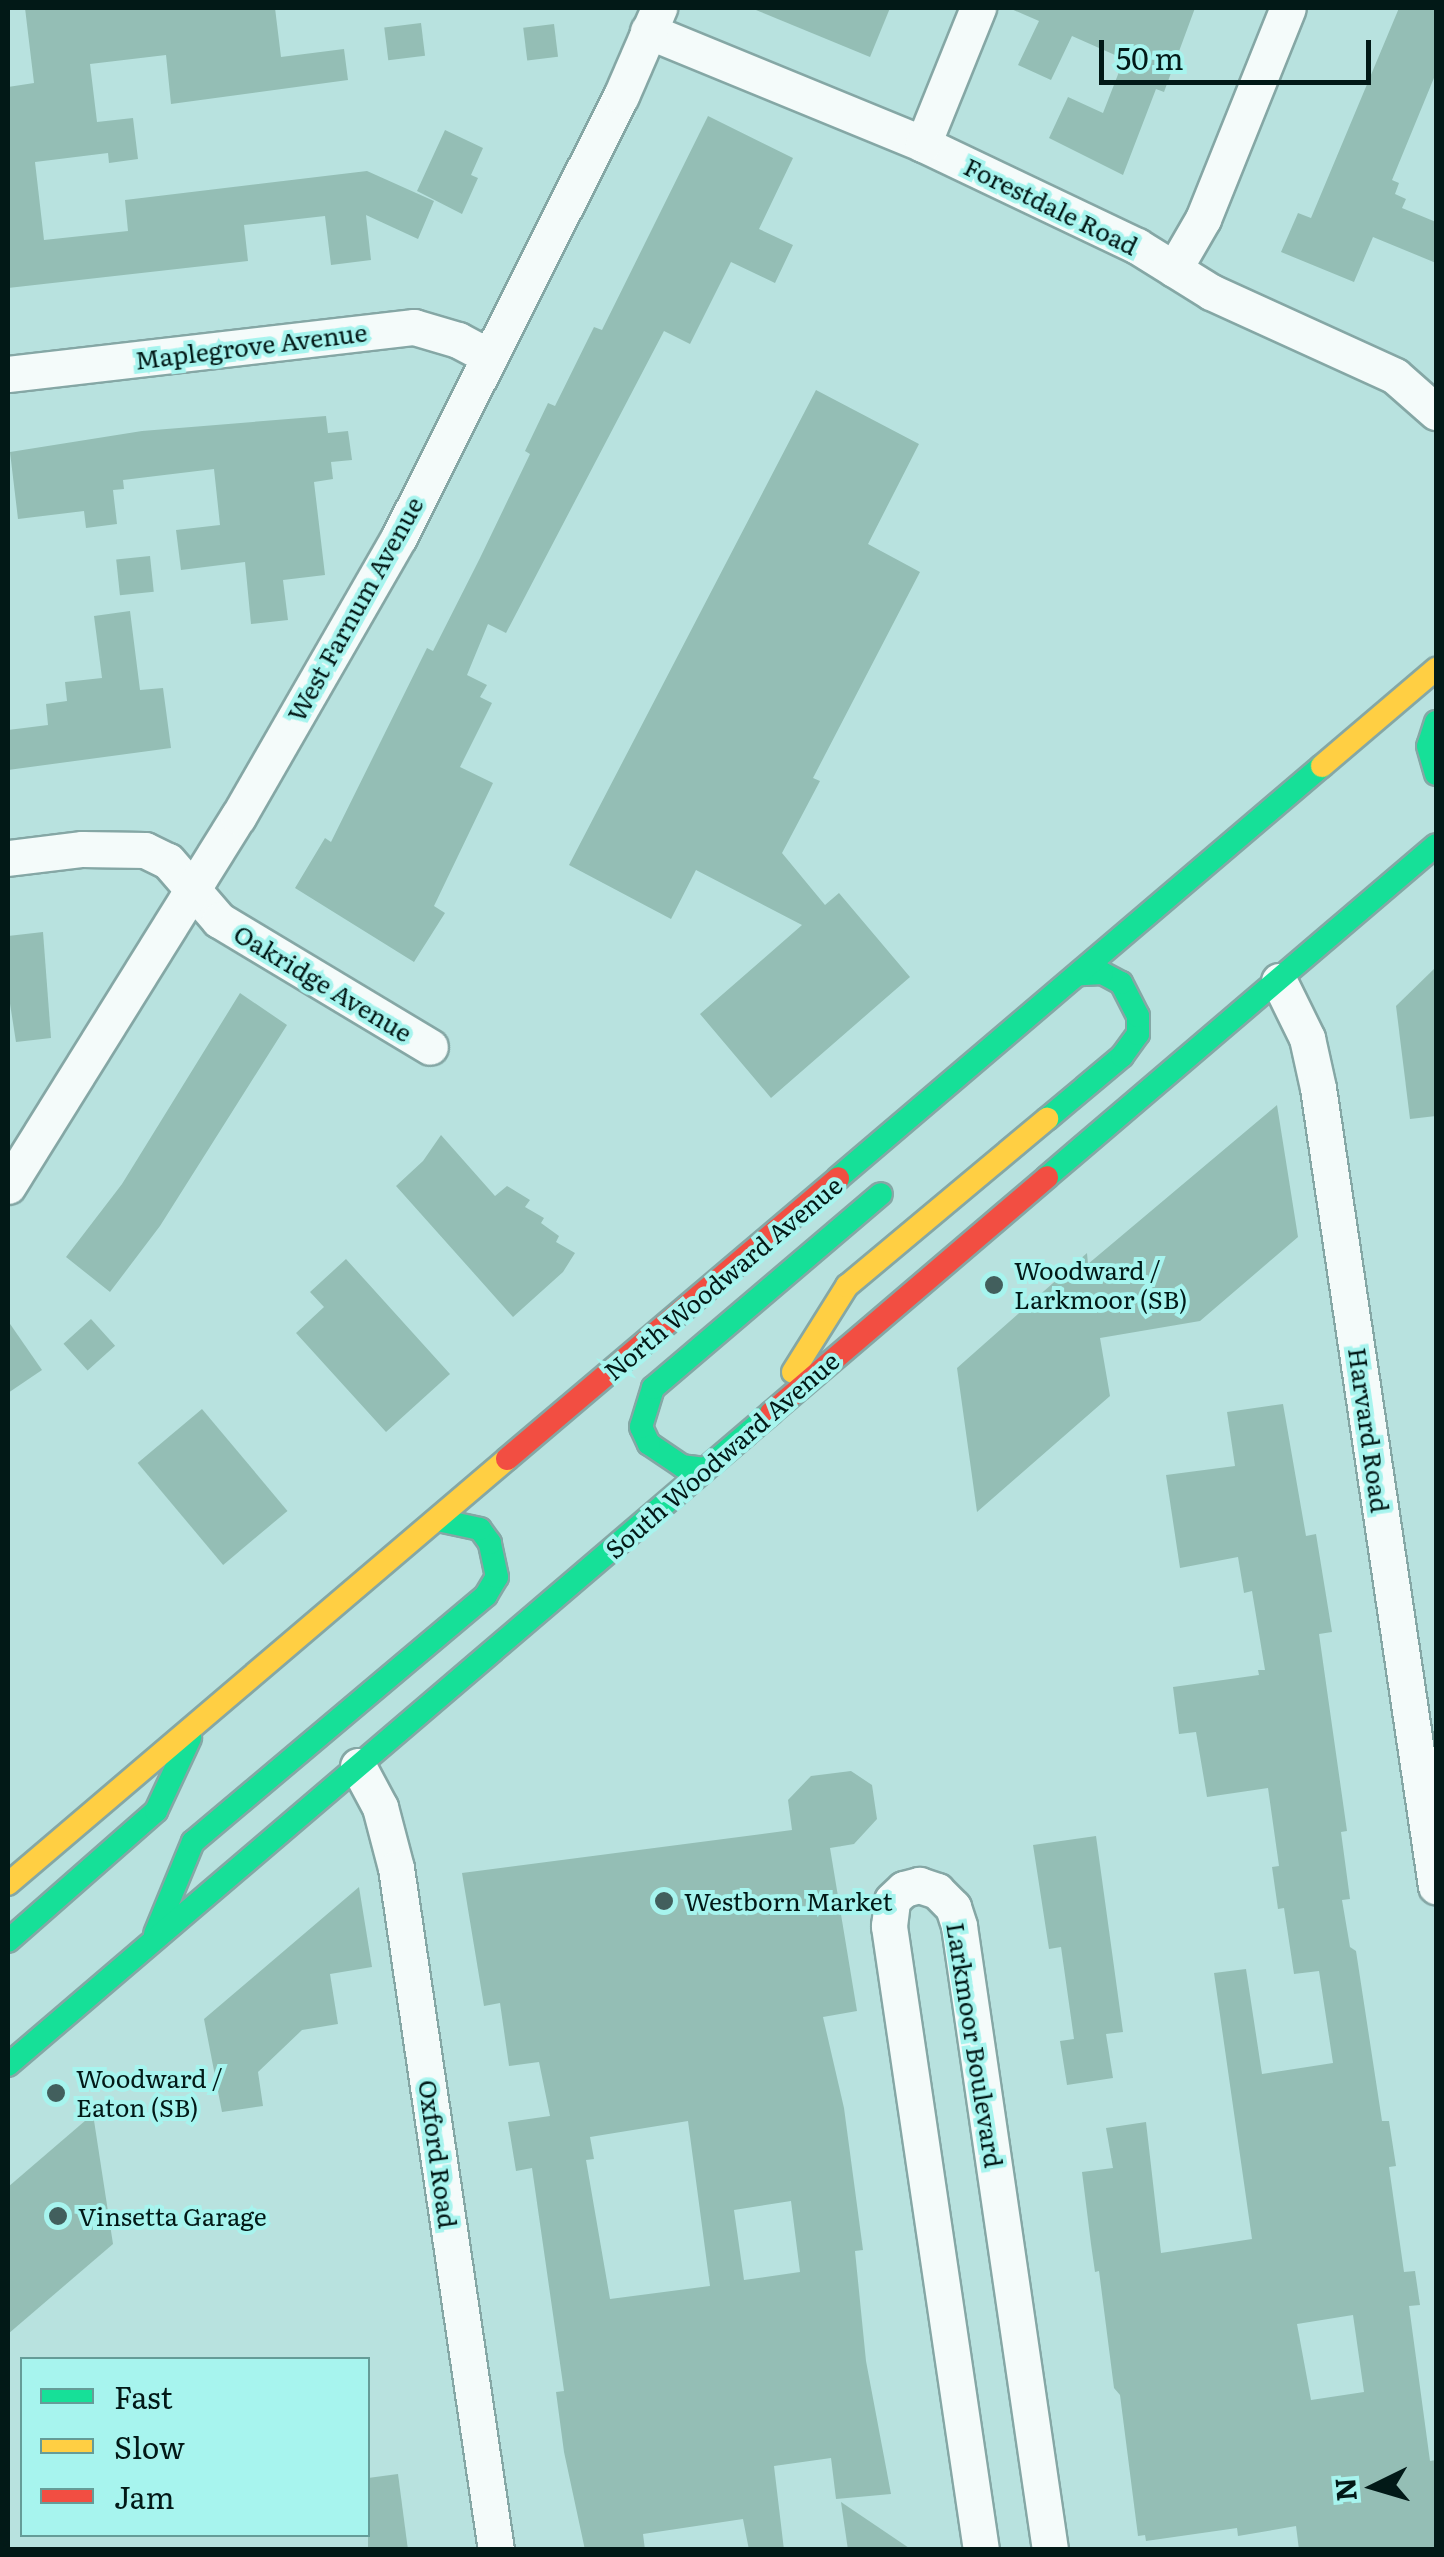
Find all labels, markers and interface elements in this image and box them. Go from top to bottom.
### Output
scale bar [1104,20,1376,82]
text: 50 m [1116,35,1184,79]
street label: Forestdale Road [959,151,1143,261]
street label: Maplegrove Avenue [133,317,369,375]
street label: West Farnum Avenue [281,492,429,726]
street label: Oakridge Avenue [229,918,417,1048]
street label: North Woodward Avenue [598,1170,848,1386]
place label: Woodward / Larkmoor (SB) [1014,1256,1188,1315]
marker: Woodward / Larkmoor (SB) [983,1274,1005,1296]
street label: South Woodward Avenue [599,1345,845,1565]
street label: Harvard Road [1343,1346,1395,1514]
place label: Westborn Market [684,1886,893,1916]
marker: Westborn Market [653,1890,675,1912]
street label: Larkmoor Boulevard [941,1920,1009,2170]
place label: Woodward / Eaton (SB) [76,2064,222,2123]
street label: Oxford Road [413,2078,463,2230]
marker: Woodward / Eaton (SB) [45,2082,67,2104]
place label: Vinsetta Garage [78,2201,267,2231]
marker: Vinsetta Garage [47,2205,69,2227]
legend [20,2357,370,2537]
text: Fast [114,2374,173,2418]
text: Slow [114,2424,185,2468]
north arrow [1324,2437,1424,2537]
text: Jam [114,2474,174,2518]
text: N [1322,2476,1366,2503]

